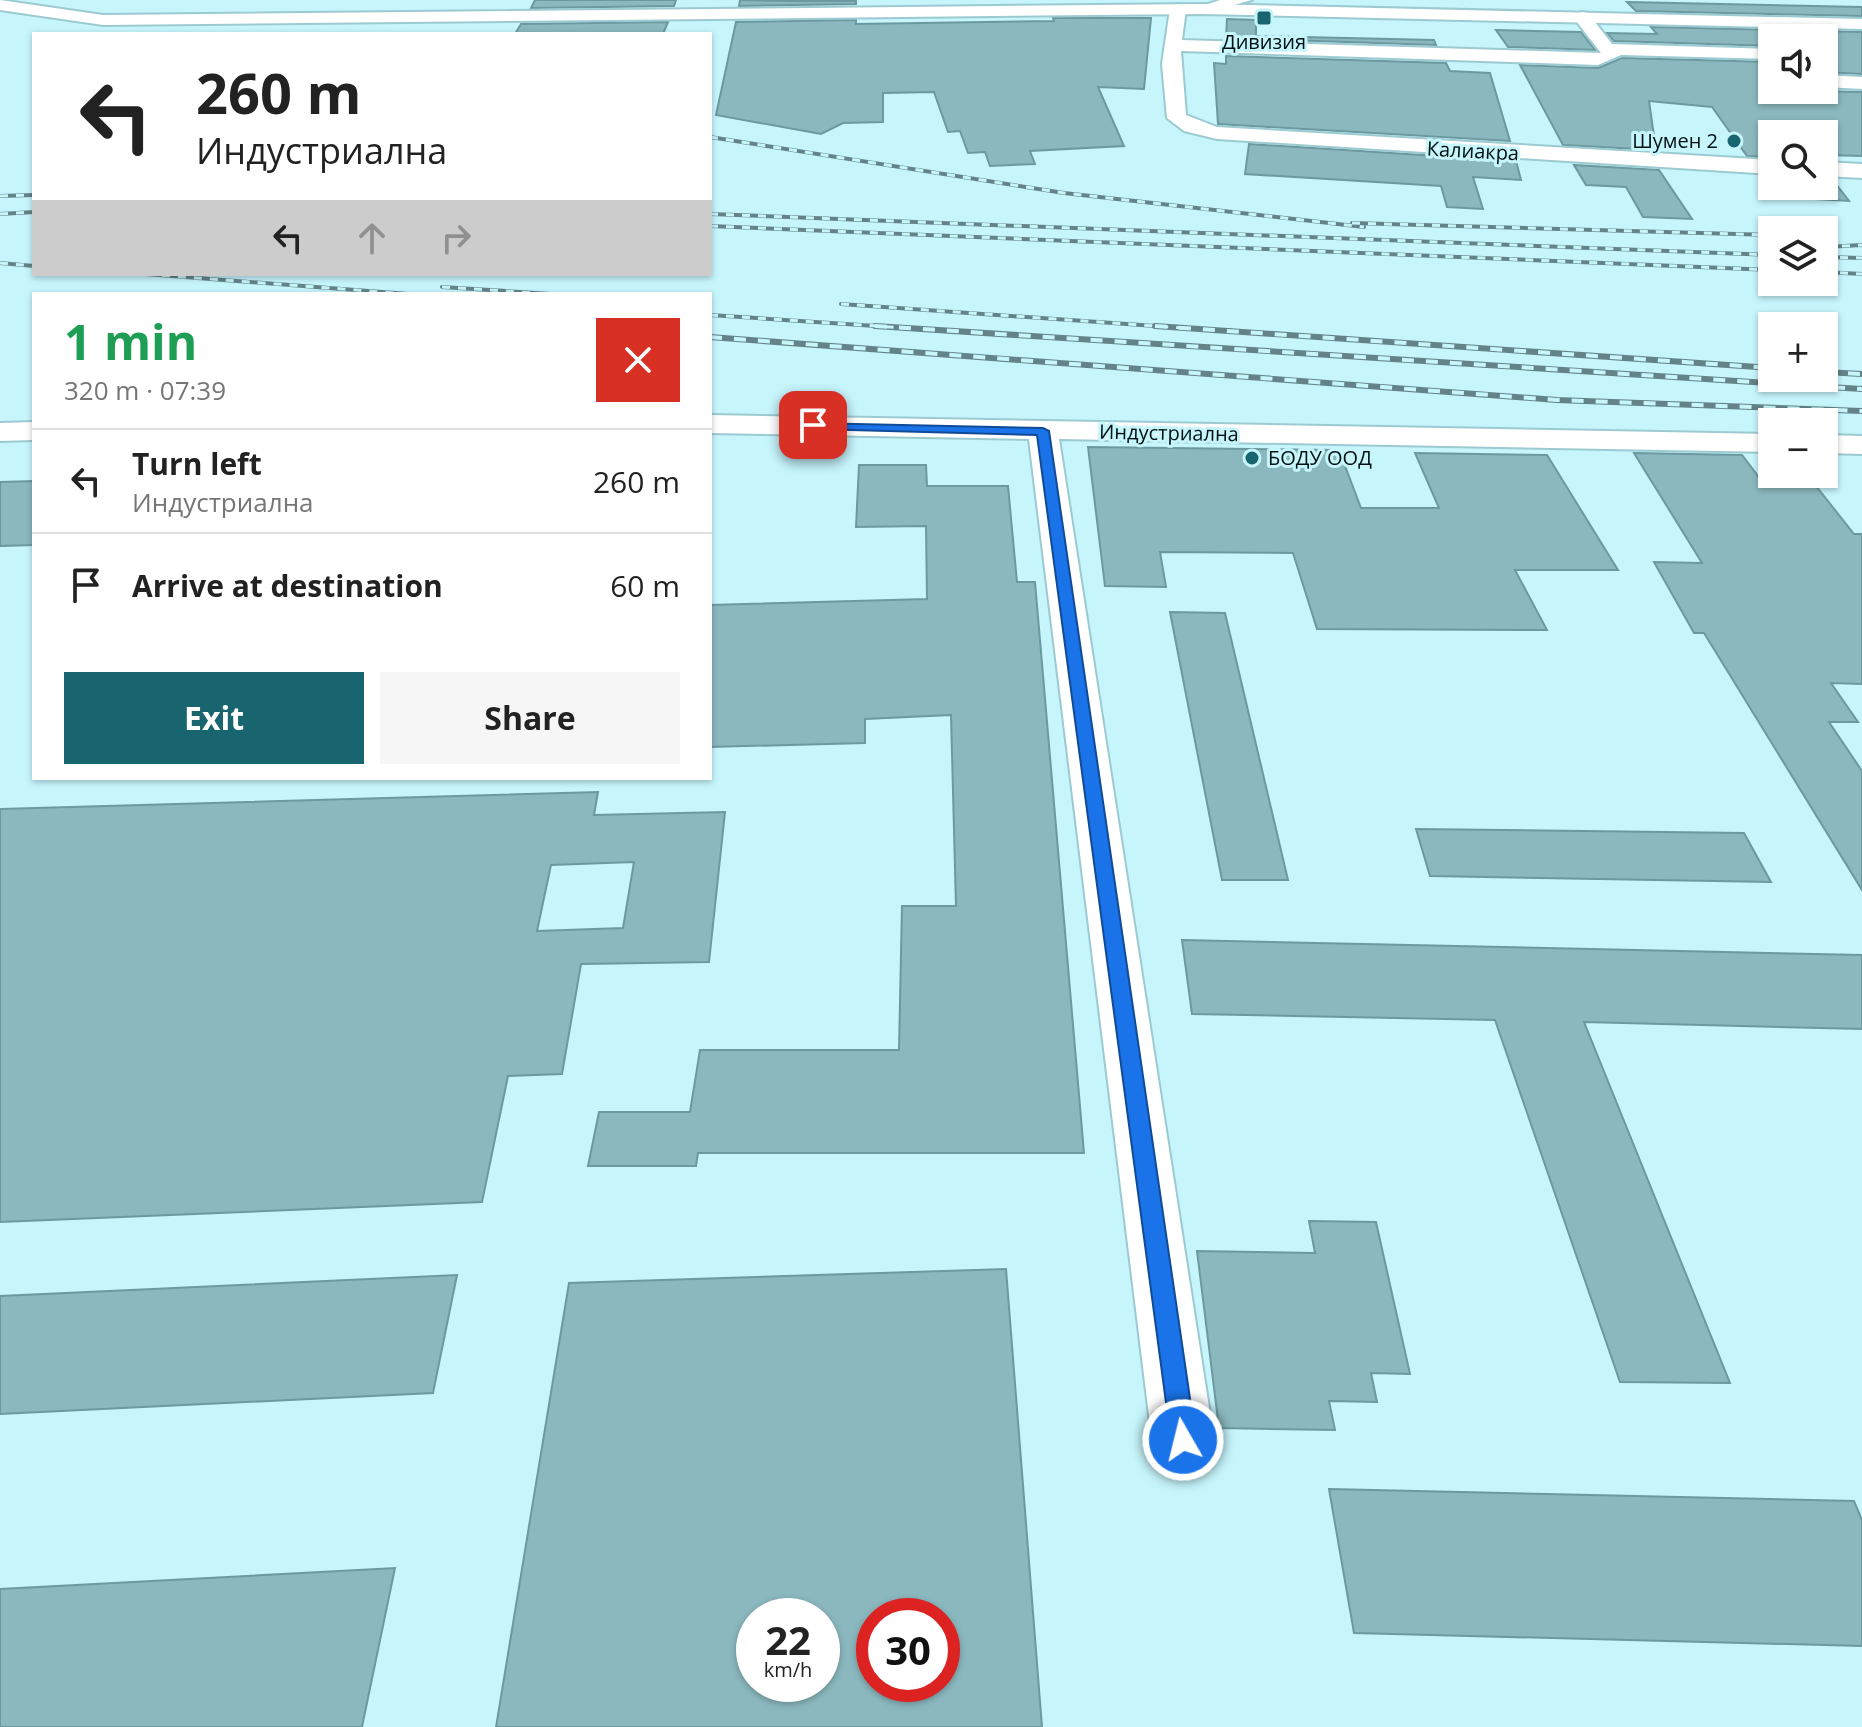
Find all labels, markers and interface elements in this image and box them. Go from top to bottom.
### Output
marker: Дивизия [1255,9,1273,27]
map controls [1758,24,1838,488]
button: sound [1758,24,1838,104]
place label: Дивизия [1222,28,1306,55]
text: 260 m [196,54,362,130]
icon: left [64,64,168,168]
button: search [1758,120,1838,200]
text: Индустриална [196,126,447,175]
place label: Шумен 2 [1632,127,1718,154]
marker: Шумен 2 [1725,132,1743,150]
street label: Калиакра [1426,135,1520,166]
icon: left [266,216,310,260]
icon: ahead [350,216,394,260]
icon: right [434,216,478,260]
button: layers [1758,216,1838,296]
text: 1 min [64,309,197,374]
button: + [1758,312,1838,392]
button: close [596,318,680,402]
text: 320 m · 07:39 [64,372,226,408]
pin [779,391,847,459]
icon: arrive [791,403,835,447]
button: − [1758,408,1838,488]
street label: Индустриална [1099,418,1239,447]
text: Turn left [132,443,262,484]
place label: БОДУ ООД [1268,444,1372,471]
marker: БОДУ ООД [1243,449,1261,467]
icon: left [64,459,108,503]
text: 260 m [593,461,680,502]
text: Индустриална [132,484,314,520]
icon: arrive [64,563,108,607]
text: Arrive at destination [132,565,443,606]
text: 60 m [610,565,680,606]
button: Exit [64,672,364,764]
button: Share [380,672,680,764]
position arrow [1141,1398,1225,1482]
speed limit sign: 30 [856,1598,960,1702]
text: 22 [765,1612,811,1667]
text: km/h [764,1656,812,1683]

